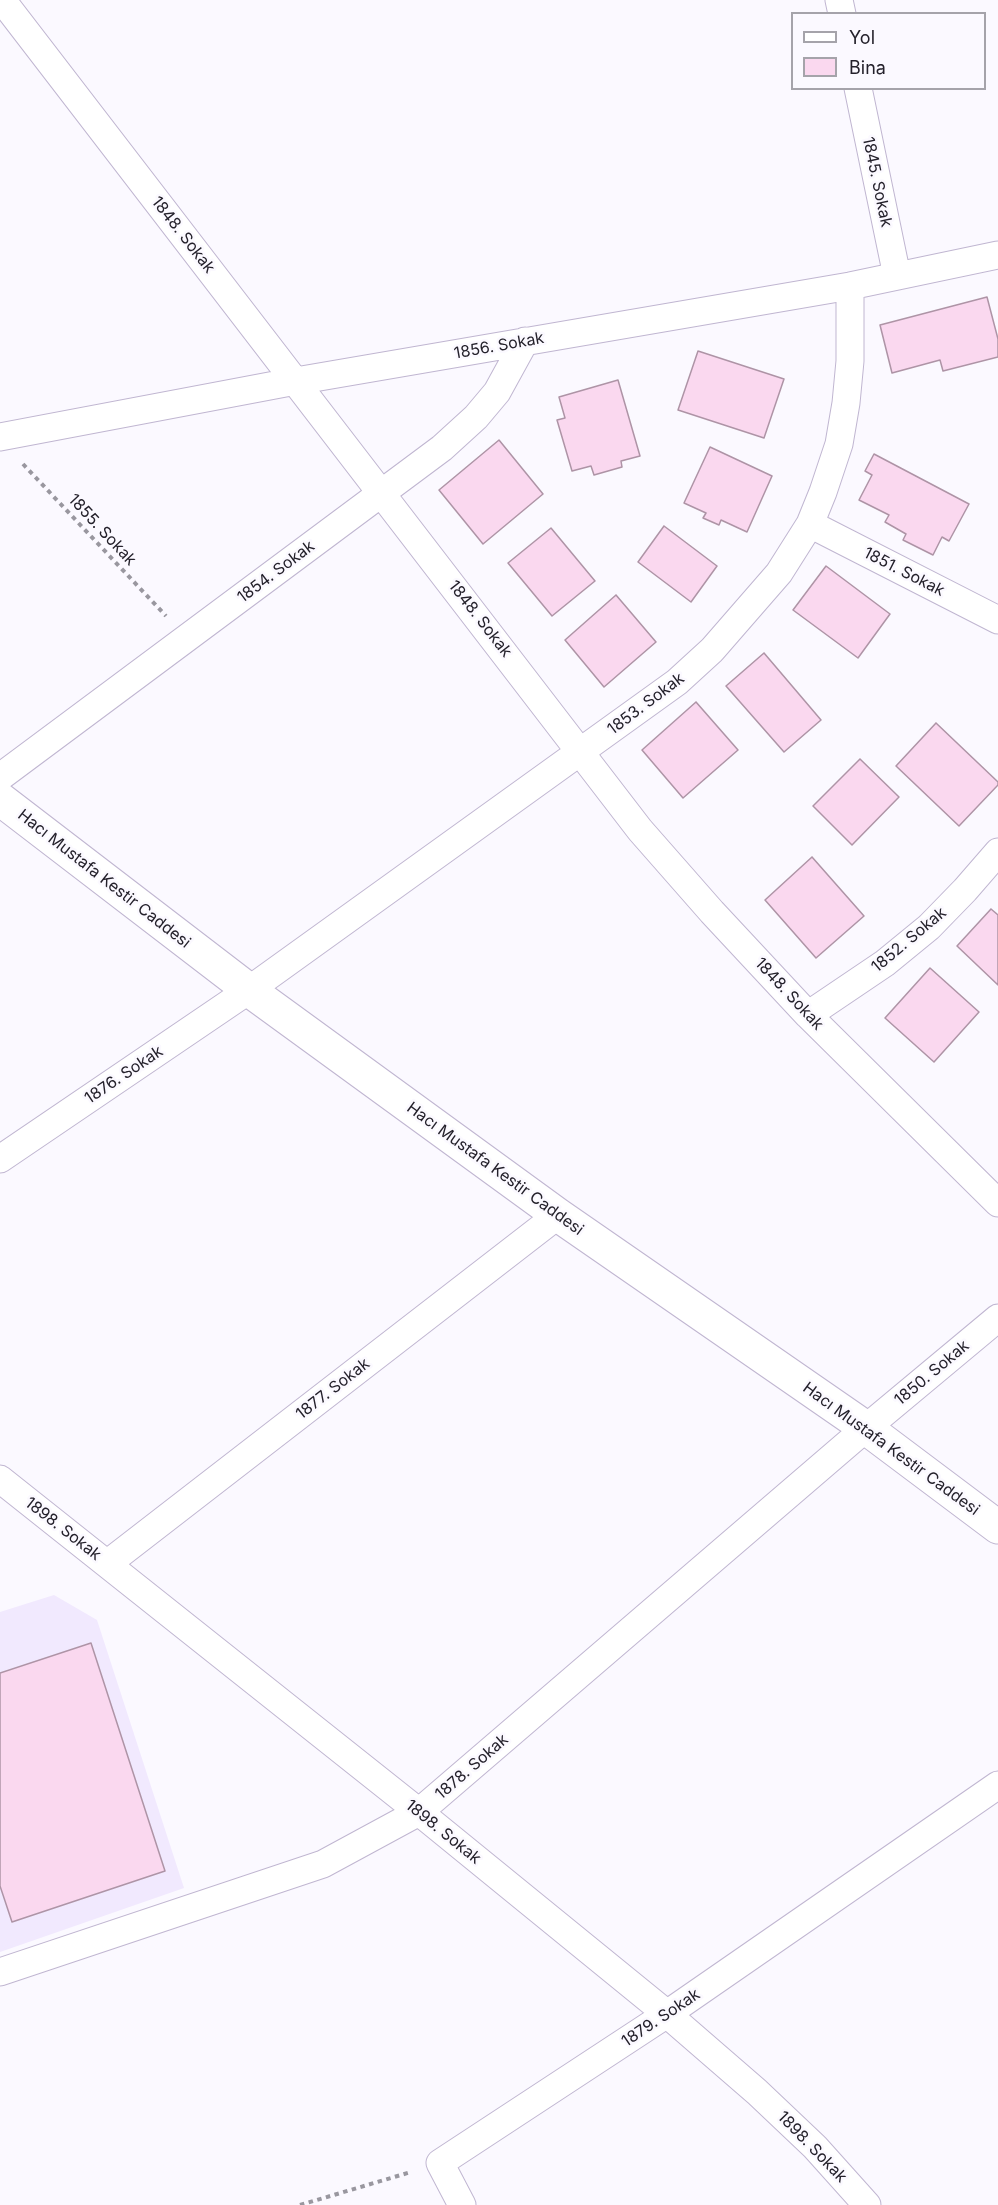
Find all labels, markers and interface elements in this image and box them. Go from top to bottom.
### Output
legend [791,12,986,90]
text: Yol [849,27,875,48]
text: Bina [849,57,886,78]
street label: 1845. Sokak [858,135,896,229]
street label: 1848. Sokak [147,193,219,277]
street label: 1856. Sokak [453,329,545,363]
street label: 1855. Sokak [64,490,140,570]
street label: 1854. Sokak [234,537,318,607]
street label: 1851. Sokak [860,543,948,601]
street label: 1848. Sokak [444,577,516,661]
street label: 1853. Sokak [604,669,688,739]
street label: Hacı Mustafa Kestir Caddesi [14,806,194,952]
street label: 1852. Sokak [868,903,950,977]
street label: 1848. Sokak [751,954,827,1034]
street label: 1876. Sokak [81,1042,167,1108]
street label: Hacı Mustafa Kestir Caddesi [403,1098,587,1240]
street label: 1850. Sokak [891,1336,973,1410]
street label: 1877. Sokak [292,1354,374,1424]
street label: Hacı Mustafa Kestir Caddesi [799,1378,983,1520]
street label: 1898. Sokak [21,1493,105,1565]
street label: 1878. Sokak [432,1730,512,1804]
street label: 1898. Sokak [401,1796,485,1868]
street label: 1879. Sokak [618,1985,704,2051]
street label: 1898. Sokak [773,2107,851,2187]

